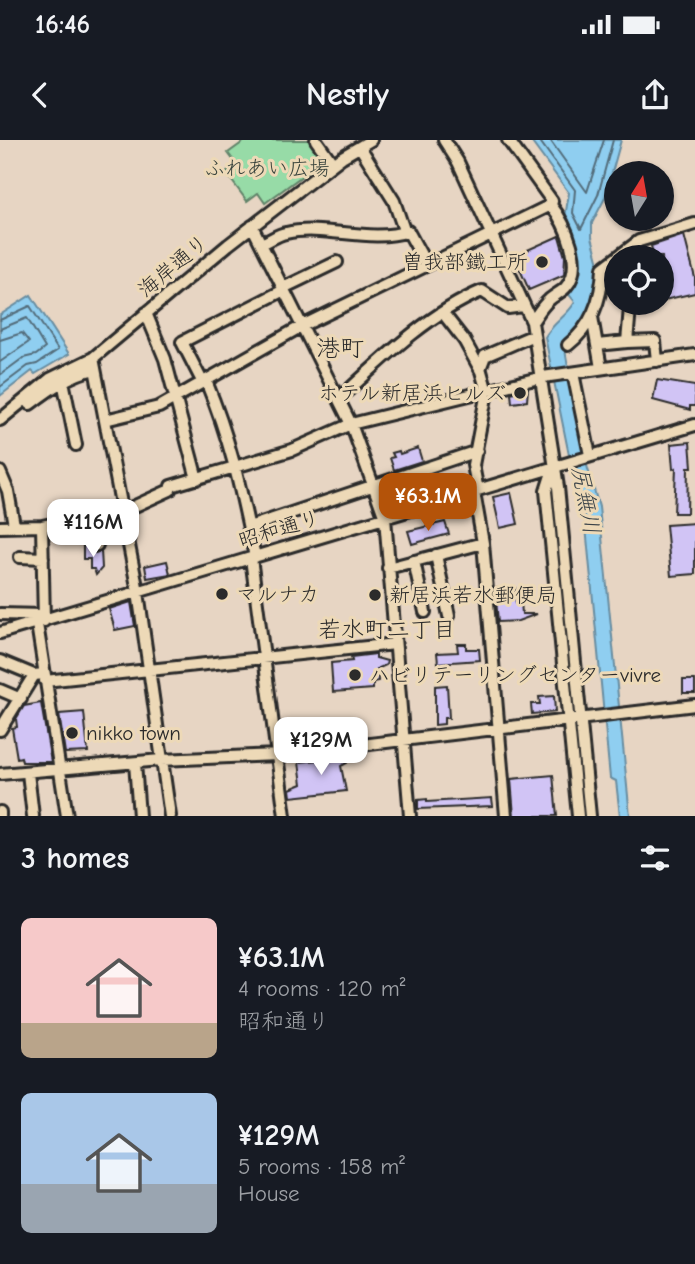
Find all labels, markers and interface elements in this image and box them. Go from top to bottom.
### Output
text: 16:46 [35,10,90,40]
icon: back [21,76,59,114]
text: Nestly [306,76,389,113]
icon: share [636,76,674,114]
park label: ふれあい広場 [204,156,330,180]
north arrow [604,161,674,231]
map controls [604,161,674,315]
street label: 海岸通り [133,230,213,302]
button: locate [604,245,674,315]
place label: 曽我部鐵工所 [402,250,528,274]
marker: 曽我部鐵工所 [534,254,550,270]
district label: 港町 [316,334,364,362]
place label: ホテル新居浜ヒルズ [318,381,506,405]
marker: ホテル新居浜ヒルズ [512,385,528,401]
water label: 尻無川 [566,464,606,536]
pin: ¥63.1M [371,474,485,533]
text: ¥63.1M [395,482,461,509]
pin: ¥116M [44,500,142,559]
street label: 昭和通り [235,505,323,553]
text: ¥116M [63,508,123,535]
place label: マルナカ [236,582,320,606]
place label: 新居浜若水郵便局 [389,583,557,607]
marker: マルナカ [214,586,230,602]
marker: 新居浜若水郵便局 [367,587,383,603]
district label: 若水町二丁目 [318,616,456,643]
place label: ハビリテーリングセンターvivre [369,663,661,687]
marker: ハビリテーリングセンターvivre [347,667,363,683]
pin: ¥129M [272,718,370,777]
place label: nikko town [86,721,181,745]
marker: nikko town [64,725,80,741]
text: ¥129M [290,726,352,753]
icon: filters [636,839,674,877]
text: 3 homes [21,841,129,876]
text: ¥63.1M [238,940,325,975]
icon: home [77,946,161,1030]
text: 4 rooms · 120 m² [238,975,405,1002]
text: 昭和通り [238,1008,330,1035]
text: ¥129M [238,1118,319,1153]
icon: home [77,1121,161,1205]
text: 5 rooms · 158 m² [238,1153,405,1180]
text: House [238,1180,300,1207]

